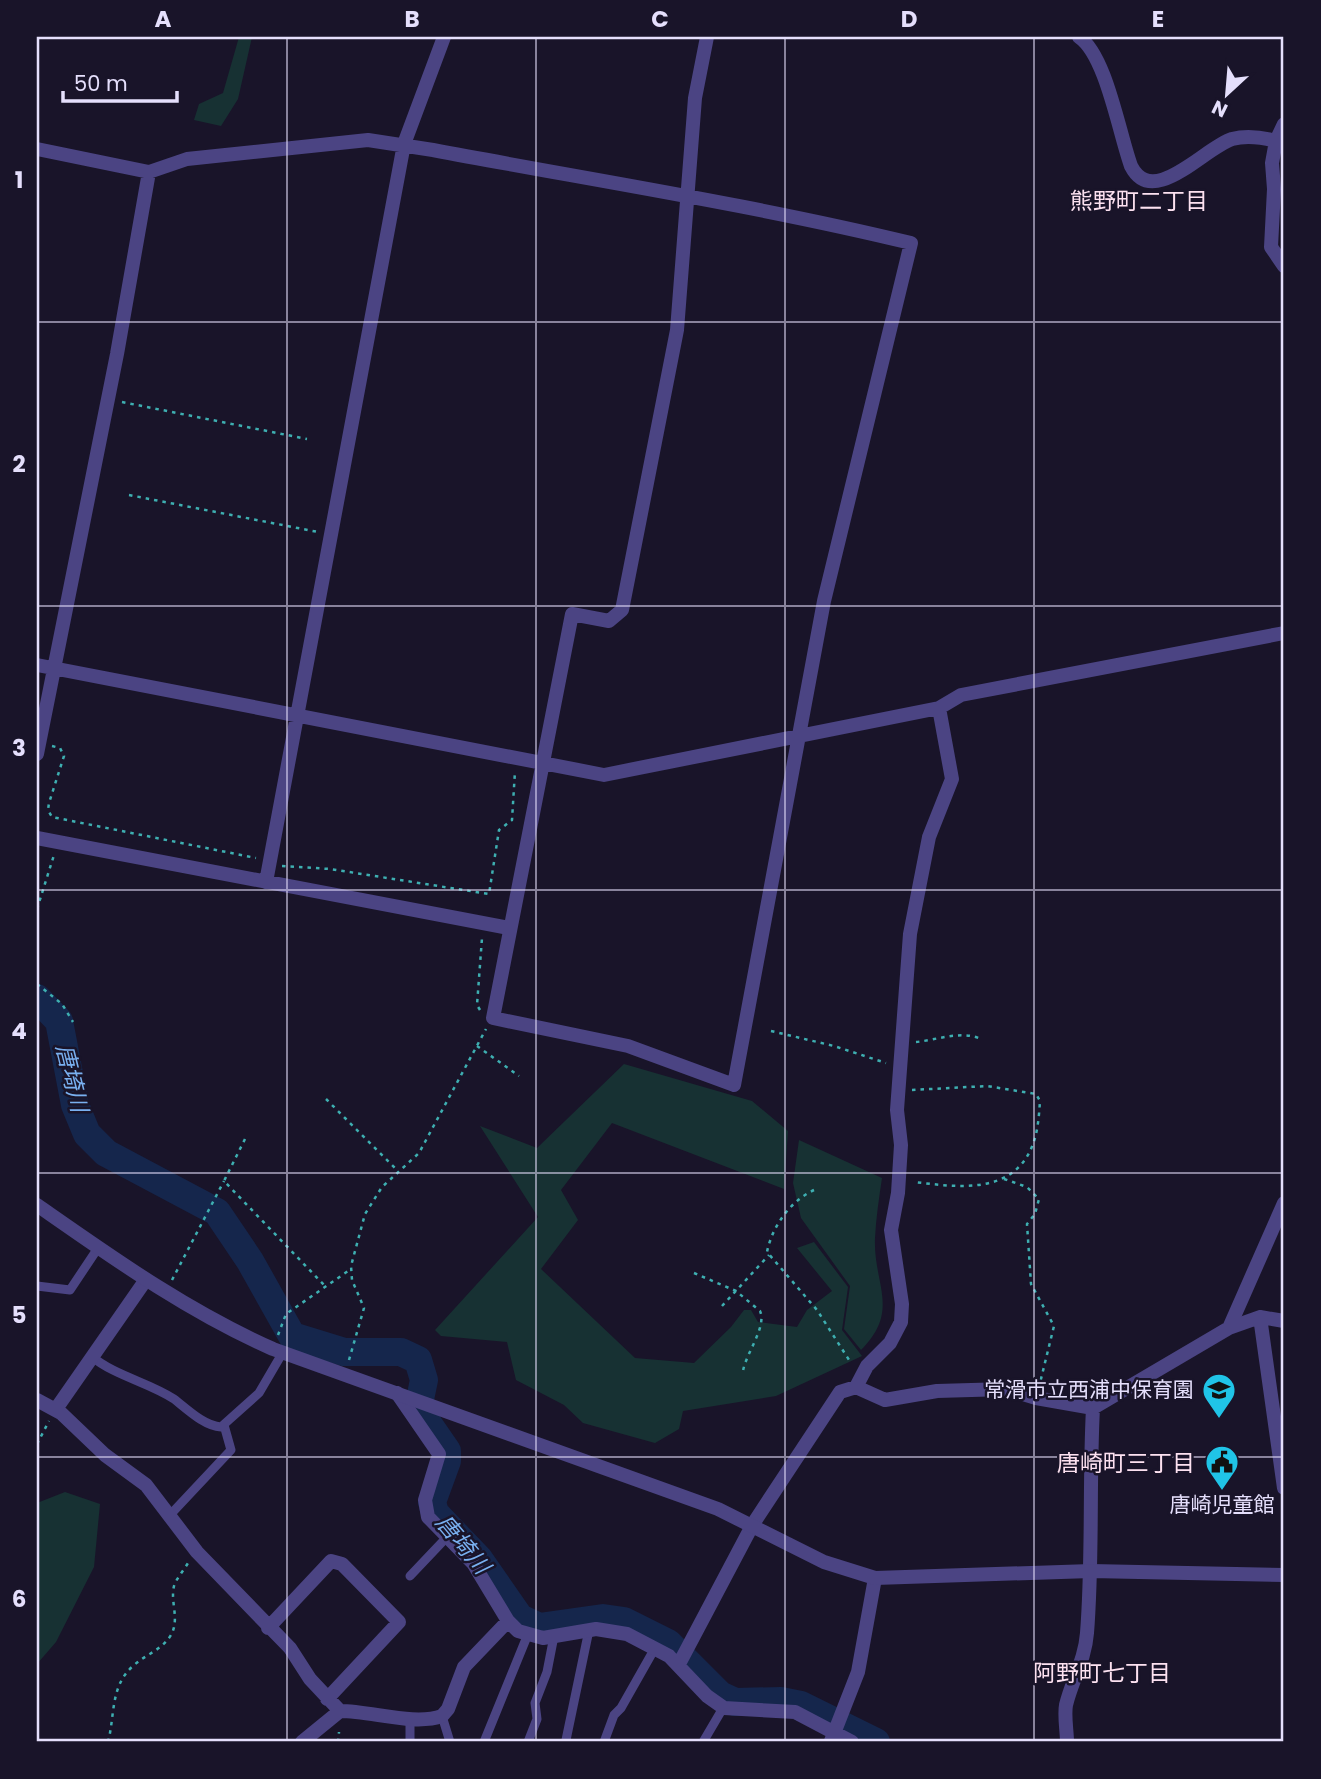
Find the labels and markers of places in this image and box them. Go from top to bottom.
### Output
school or university icon: 常滑市立西浦中保育園 [1200,1371,1238,1420]
place label: 常滑市立西浦中保育園 [984,1375,1194,1404]
public building icon: 唐崎児童館 [1203,1443,1241,1492]
place label: 唐崎児童館 [1170,1490,1275,1519]

